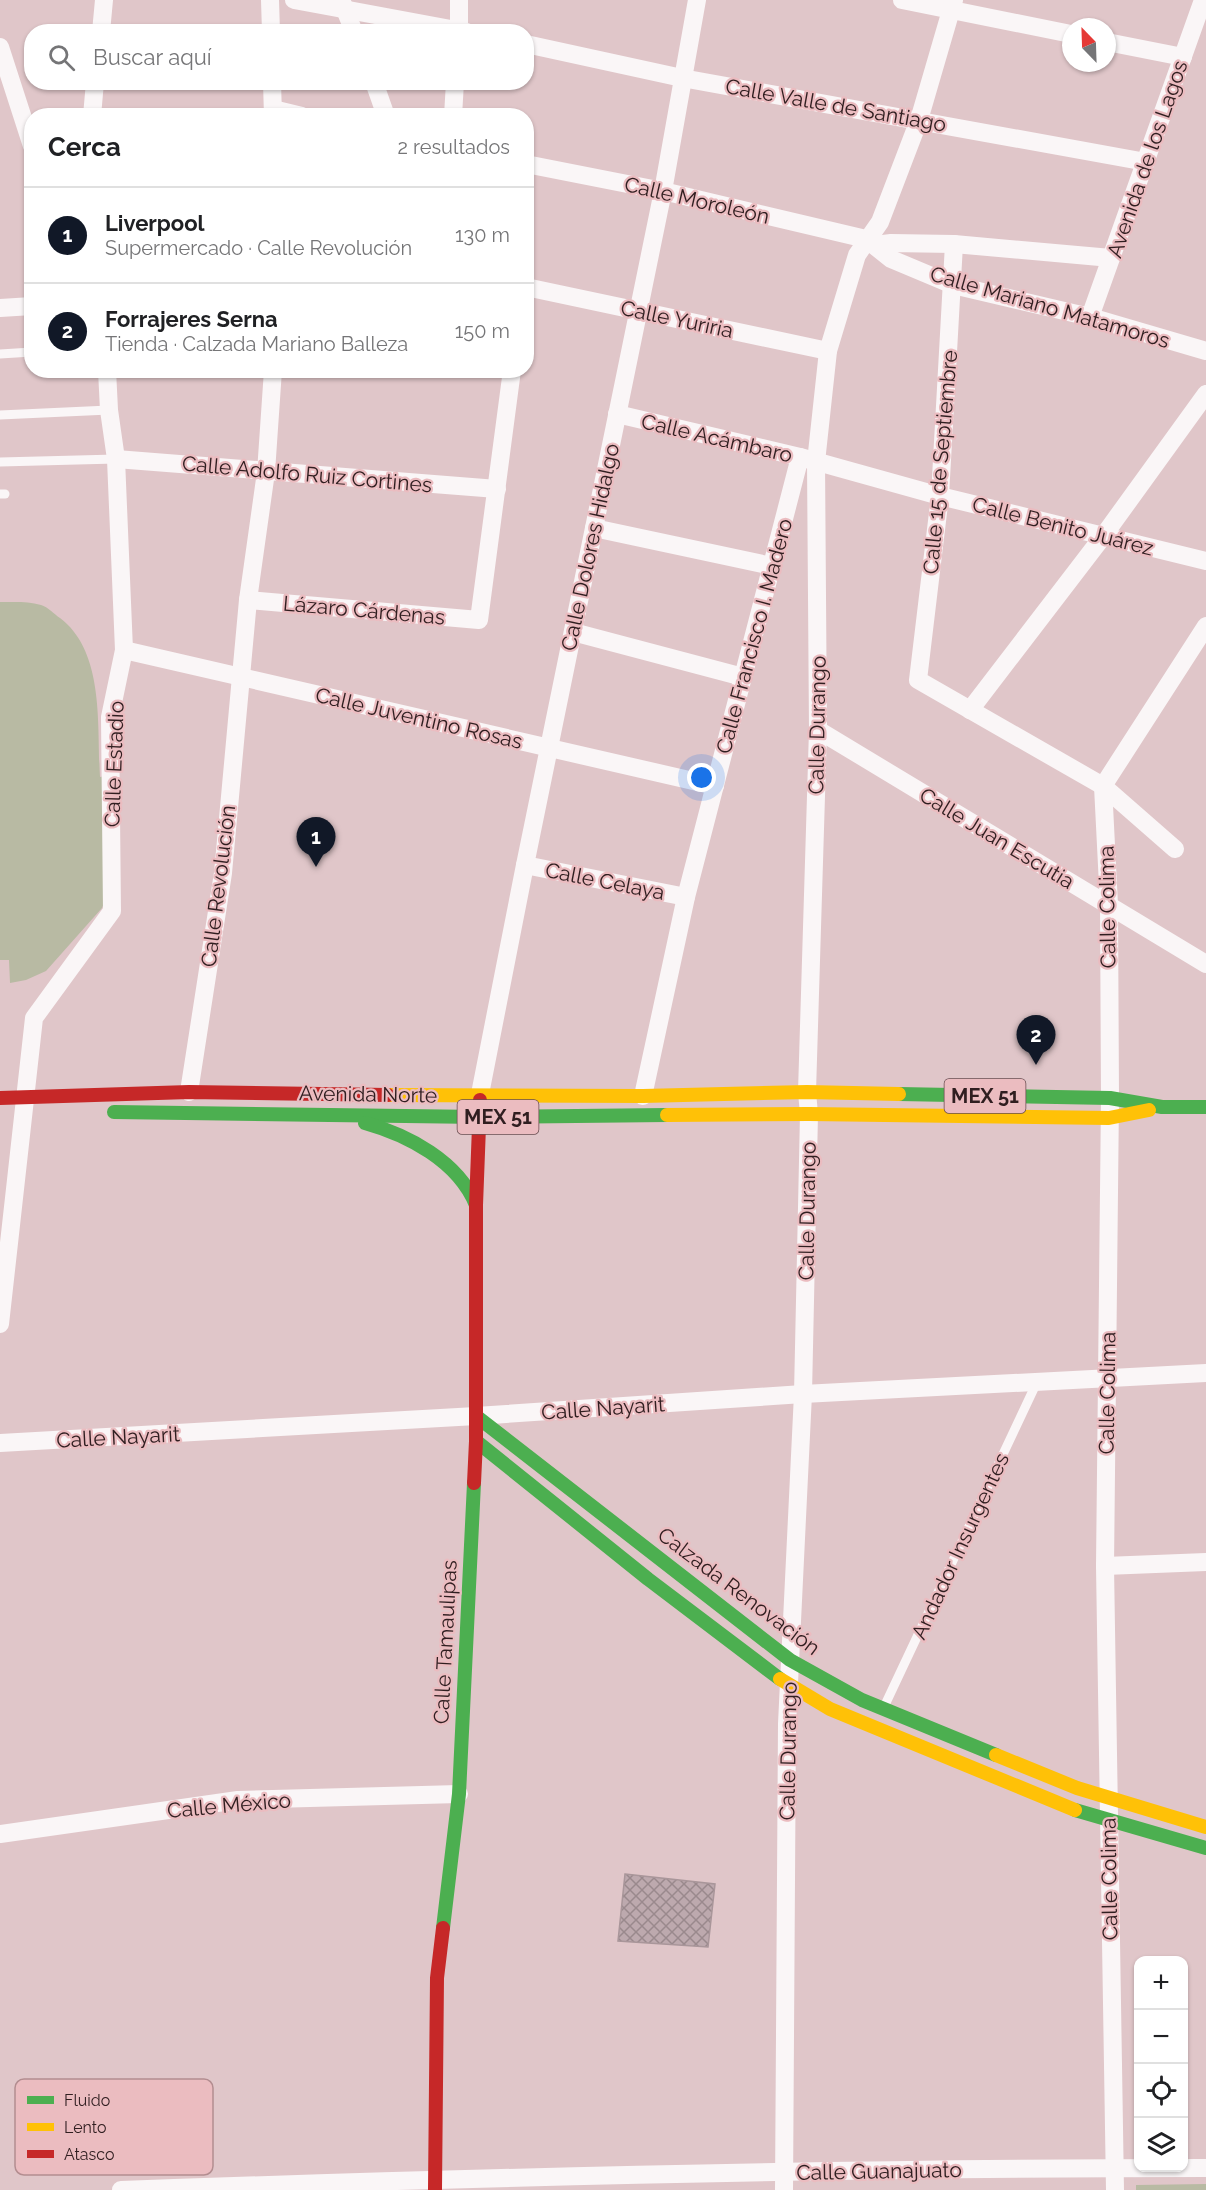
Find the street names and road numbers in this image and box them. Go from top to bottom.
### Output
street label: Avenida de los Lagos [1101,57,1193,261]
street label: Calle Valle de Santiago [724,73,948,137]
street label: Calle Moroleón [622,171,772,229]
street label: Calle Mariano Matamoros [927,261,1173,353]
street label: Calle Yuriria [618,295,736,343]
street label: Calle 15 de Septiembre [918,349,962,575]
street label: Calle Acámbaro [639,408,795,468]
street label: Calle Dolores Hidalgo [556,441,624,653]
street label: Calle Adolfo Ruiz Cortines [181,451,433,497]
street label: Calle Benito Juárez [970,491,1156,561]
street label: Calle Francisco I. Madero [711,516,797,756]
street label: Lázaro Cárdenas [282,590,446,630]
street label: Calle Durango [803,655,831,795]
street label: Calle Juventino Rosas [313,682,525,754]
street label: Calle Estadio [99,700,129,828]
street label: Calle Juan Escutia [915,782,1079,894]
street label: Calle Revolución [196,804,240,968]
street label: Calle Colima [1093,845,1121,969]
street label: Calle Celaya [543,857,667,905]
road number: MEX 51 [944,1079,1026,1113]
street label: Avenida Norte [299,1080,437,1108]
road number: MEX 51 [458,1100,538,1134]
street label: Calle Durango [793,1141,821,1281]
street label: Calle Colima [1093,1331,1121,1455]
street label: Calle Nayarit [540,1391,666,1425]
street label: Calle Nayarit [56,1421,180,1453]
street label: Andador Insurgentes [906,1449,1014,1643]
street label: Calzada Renovación [653,1522,825,1660]
street label: Calle Tamaulipas [428,1559,462,1725]
street label: Calle Durango [774,1681,802,1821]
street label: Calle México [166,1787,292,1823]
street label: Calle Colima [1095,1817,1123,1941]
street label: Calle Guanajuato [796,2157,962,2185]

